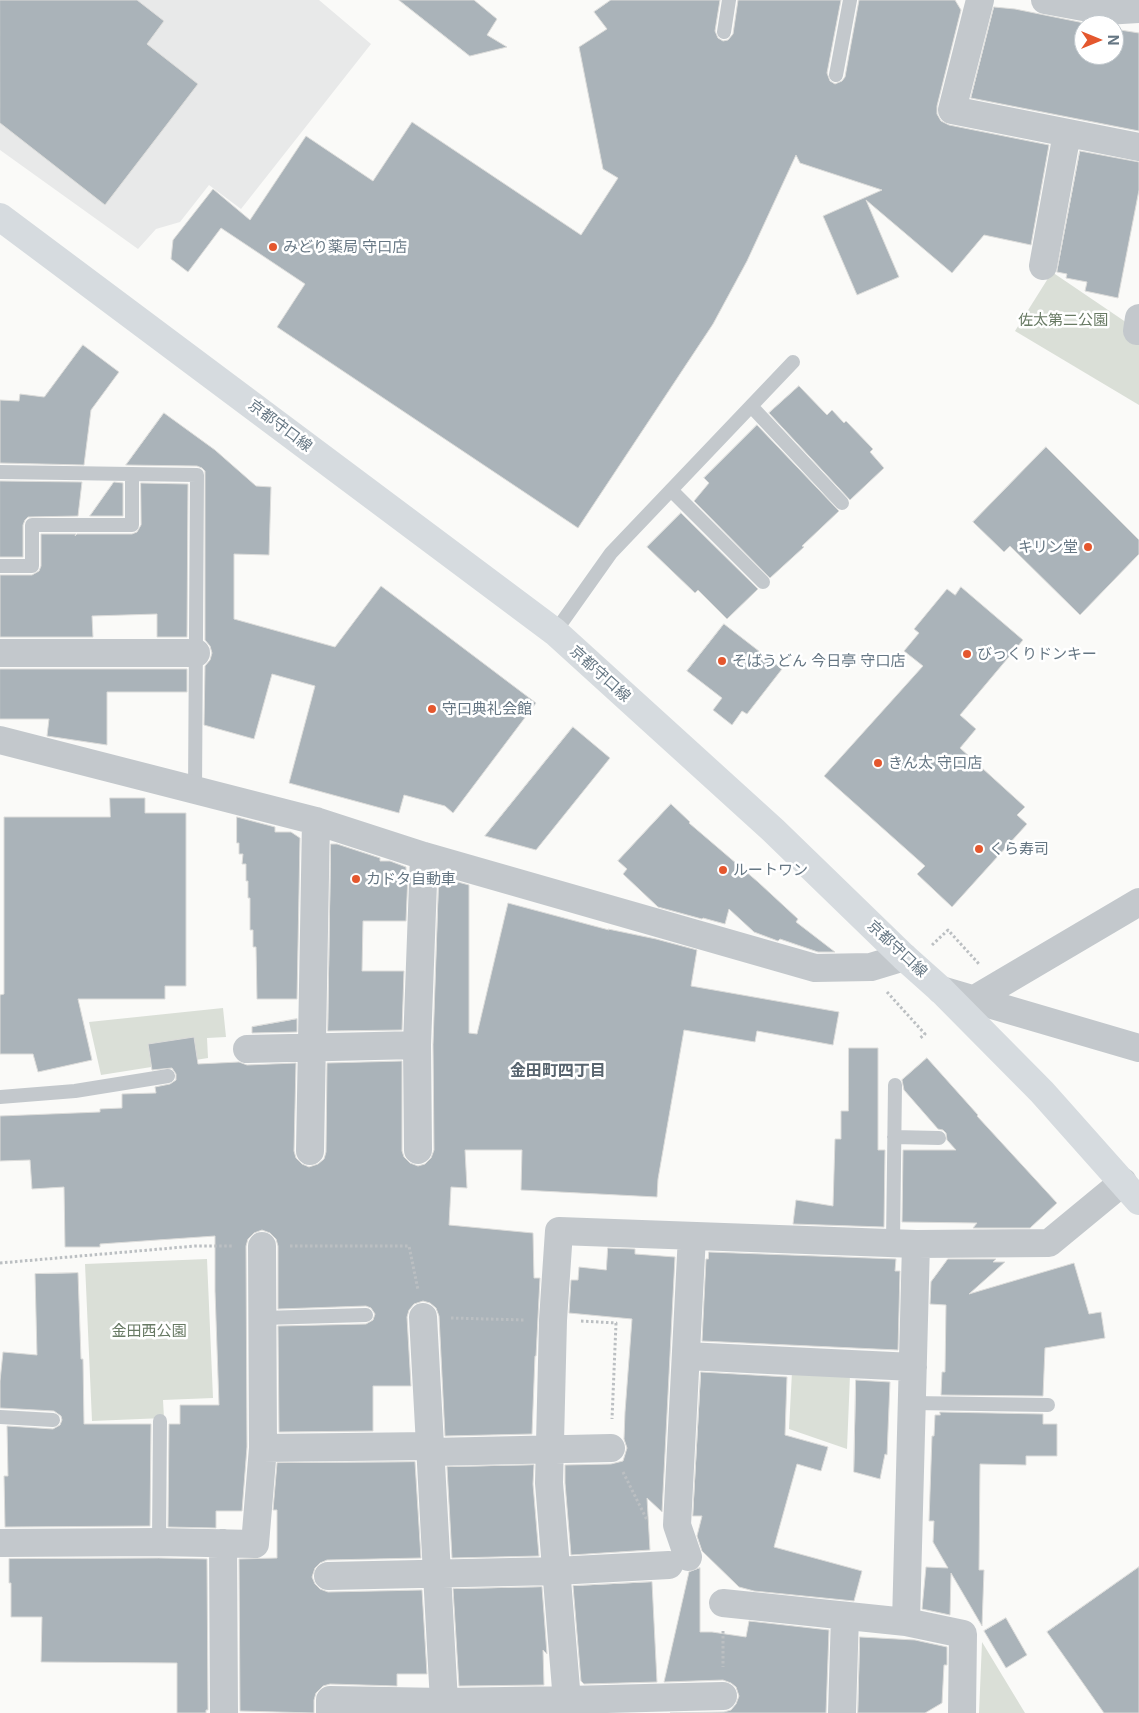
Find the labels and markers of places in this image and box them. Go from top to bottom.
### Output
place label: みどり薬局 守口店 [283,238,407,256]
marker: みどり薬局 守口店 [267,241,279,253]
place label: キリン堂 [1018,538,1078,556]
marker: キリン堂 [1082,541,1094,553]
place label: びっくりドンキー [977,645,1097,663]
marker: びっくりドンキー [961,648,973,660]
place label: そばうどん 今日亭 守口店 [732,652,905,670]
marker: そばうどん 今日亭 守口店 [716,655,728,667]
place label: 守口典礼会館 [442,700,532,718]
marker: 守口典礼会館 [426,703,438,715]
place label: きん太 守口店 [888,754,982,772]
marker: きん太 守口店 [872,757,884,769]
place label: くら寿司 [989,840,1049,858]
marker: くら寿司 [973,843,985,855]
place label: ルートワン [733,861,808,879]
marker: ルートワン [717,864,729,876]
place label: カドタ自動車 [366,870,456,888]
marker: カドタ自動車 [350,873,362,885]

